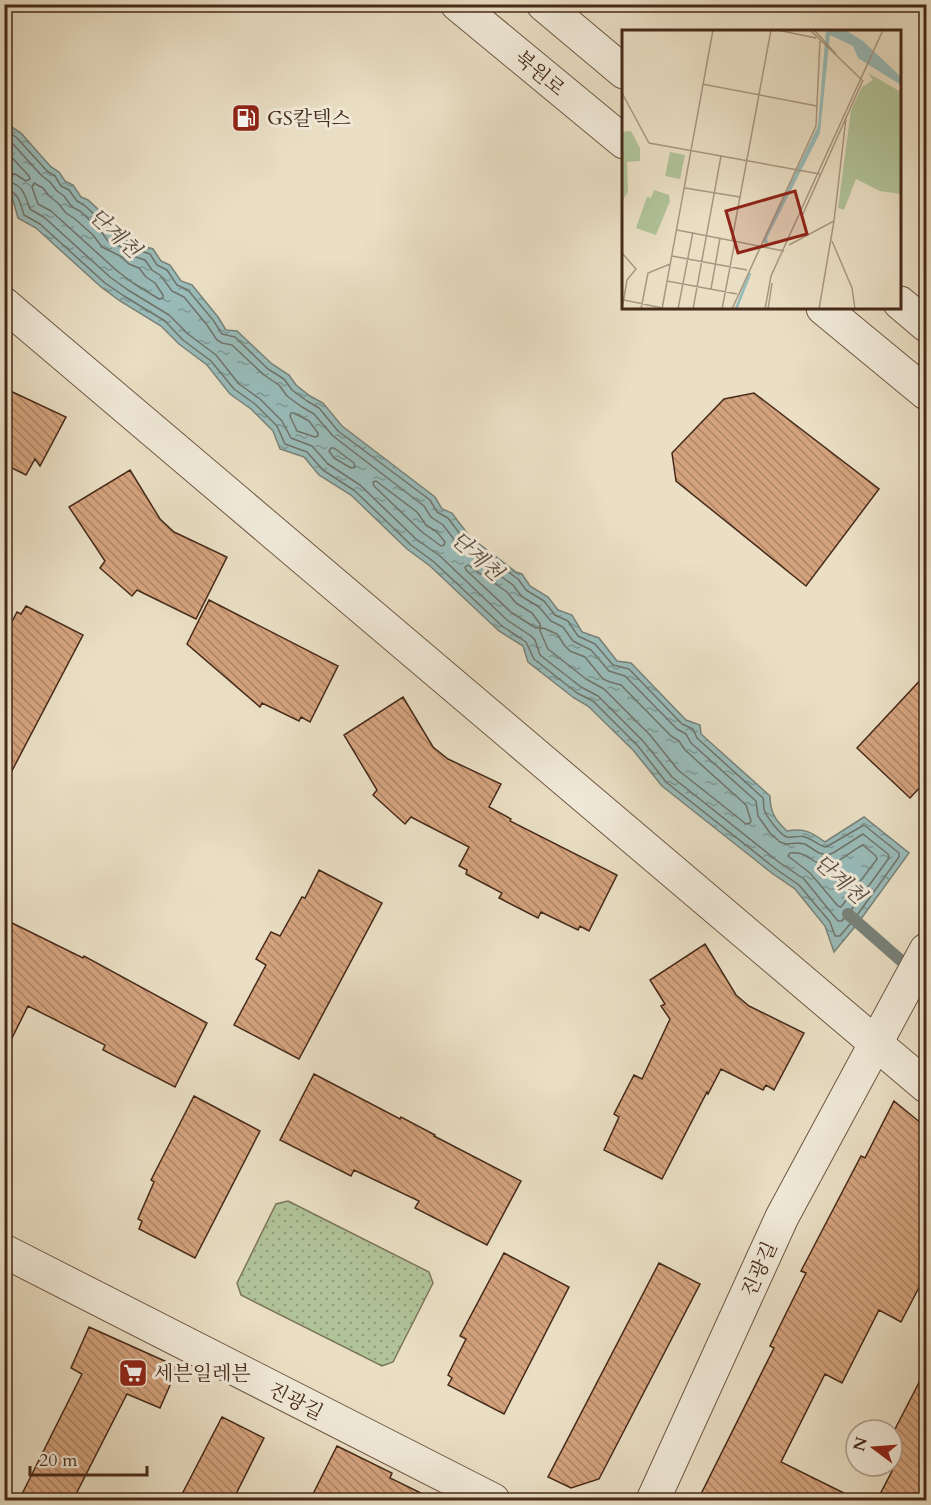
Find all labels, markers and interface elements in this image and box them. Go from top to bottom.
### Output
inset map [622,30,901,309]
street label: 북원로 [509,44,571,102]
fuel station icon: GS칼텍스 [230,102,262,134]
place label: GS칼텍스 [267,105,351,132]
water label: 단계천 [83,202,148,266]
water label: 단계천 [444,525,510,589]
water label: 단계천 [807,848,873,912]
street label: 진광길 [735,1237,784,1301]
supermarket icon: 세븐일레븐 [117,1357,149,1389]
place label: 세븐일레븐 [154,1360,251,1387]
street label: 진광길 [264,1376,328,1427]
north arrow [844,1418,904,1478]
text: N [848,1434,873,1454]
scale bar [30,1439,147,1477]
text: 20 m [39,1448,78,1473]

